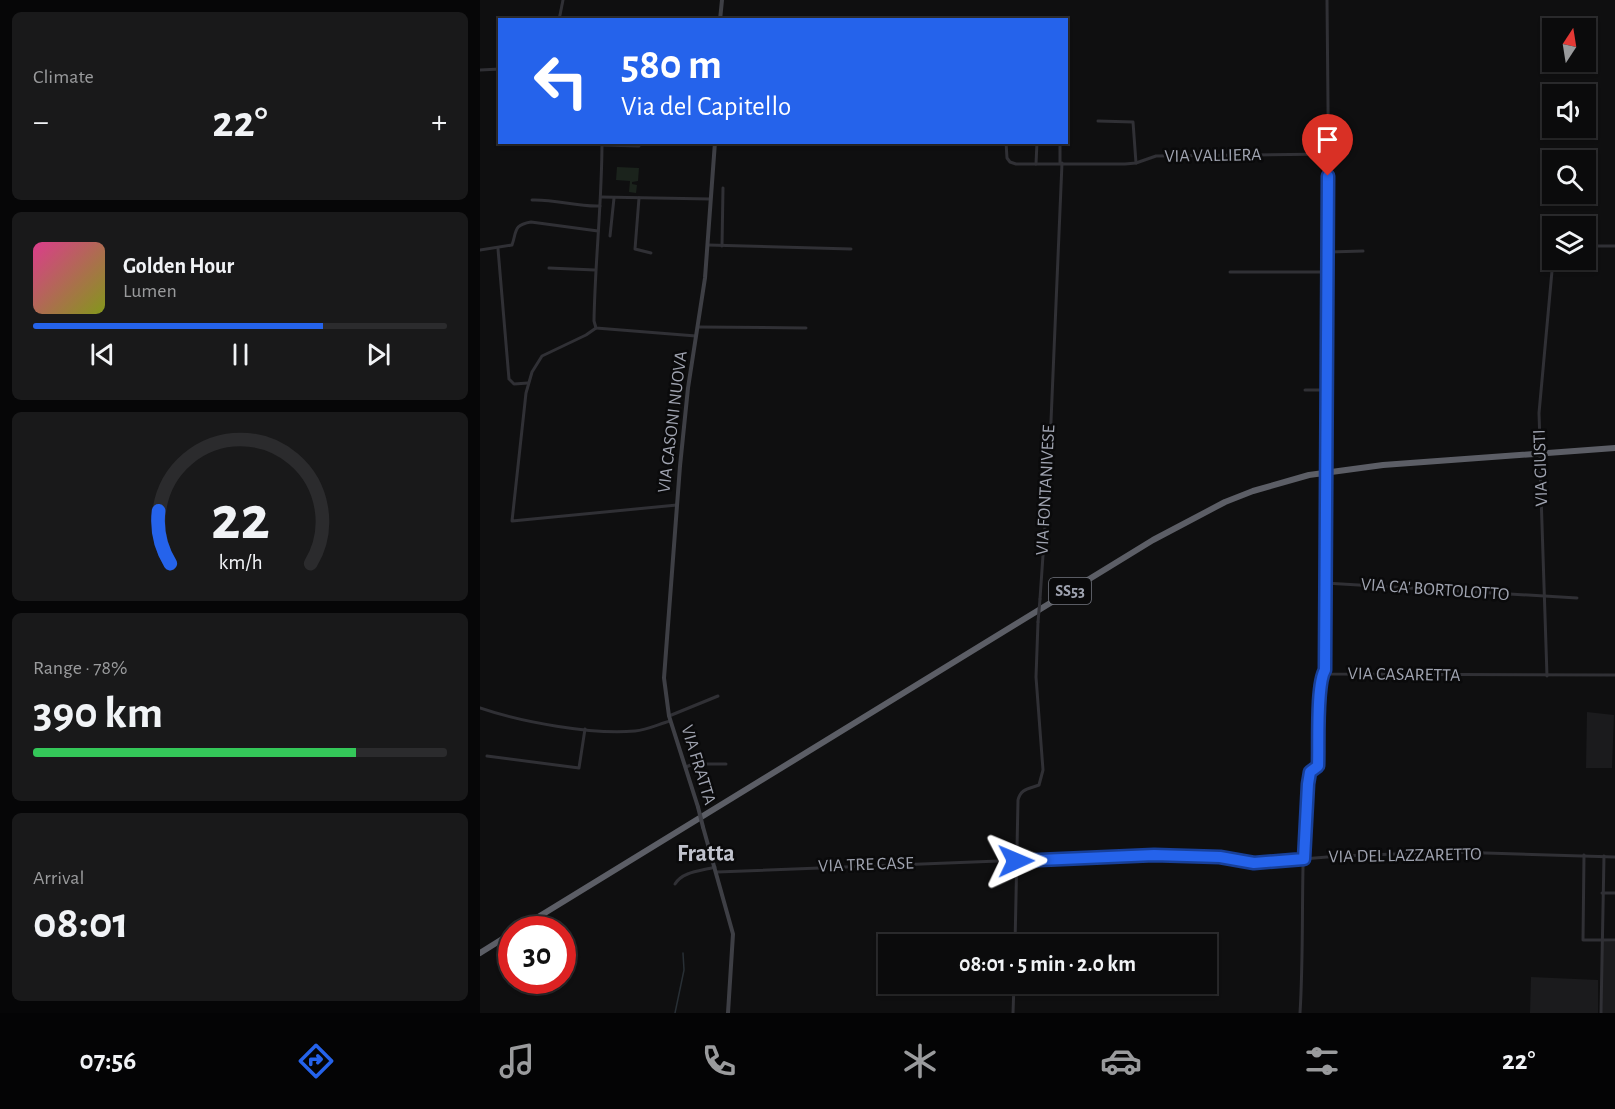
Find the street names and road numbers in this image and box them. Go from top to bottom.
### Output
street label: VIA VALLIERA [1164,146,1262,166]
street label: VIA CASONI NUOVA [655,349,691,494]
street label: VIA FONTANIVESE [1034,424,1058,556]
street label: VIA GIUSTI [1531,429,1551,507]
street label: VIA CA' BORTOLOTTO [1360,576,1510,604]
road number: SS53 [1049,578,1091,604]
street label: VIA CASARETTA [1347,665,1461,685]
street label: VIA FRATTA [677,723,719,808]
street label: VIA DEL LAZZARETTO [1328,846,1482,866]
street label: VIA TRE CASE [818,854,914,876]

